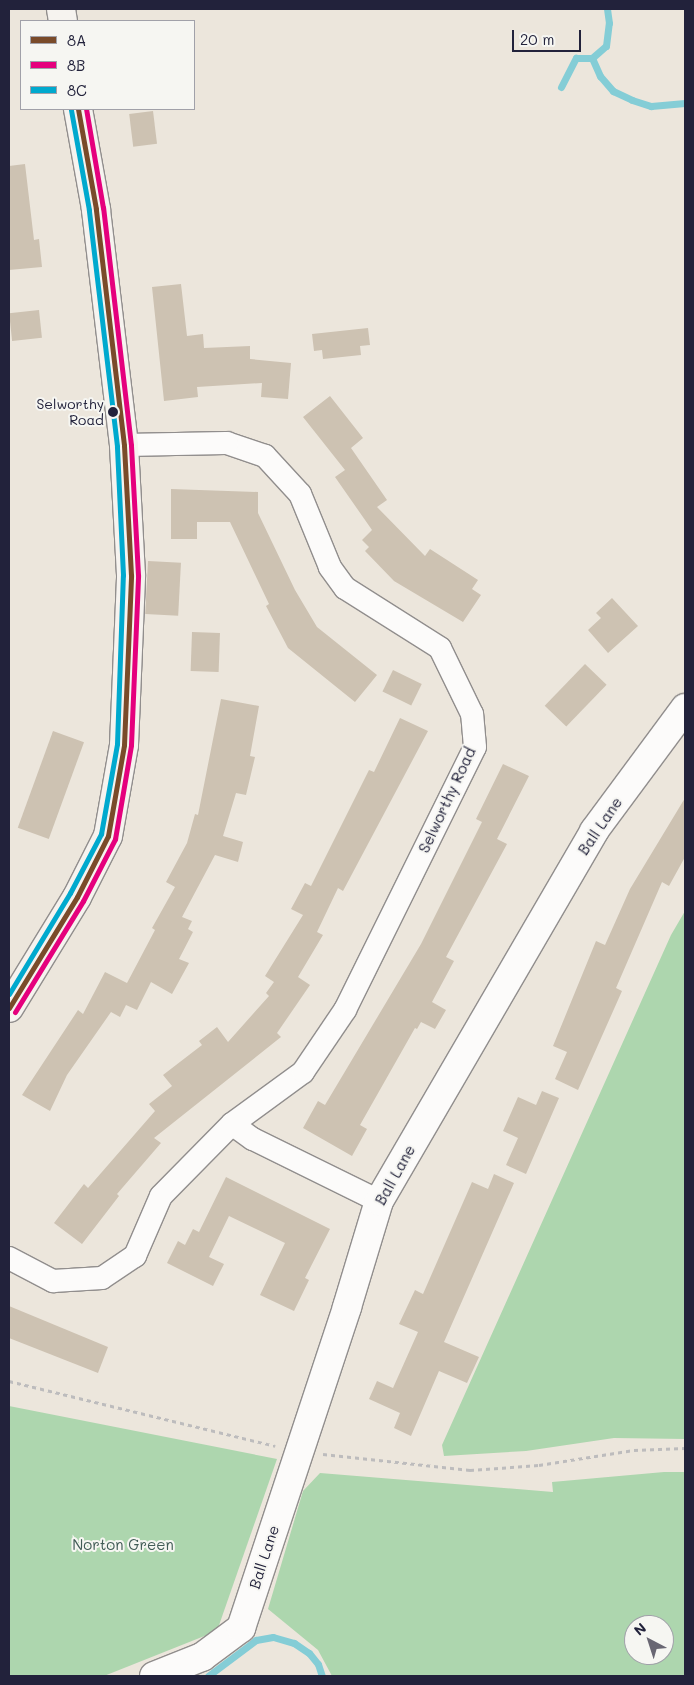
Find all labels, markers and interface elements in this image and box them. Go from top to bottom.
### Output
legend [20,20,195,110]
scale bar [514,20,583,52]
text: 20 m [520,29,554,49]
text: 8A [67,30,86,50]
text: 8B [67,55,85,75]
text: 8C [67,80,87,100]
place label: Selworthy Road [36,396,104,428]
marker: Selworthy Road [108,407,118,417]
street label: Selworthy Road [415,744,479,856]
street label: Ball Lane [574,794,626,858]
street label: Ball Lane [371,1142,419,1208]
street label: Ball Lane [245,1523,283,1591]
park label: Norton Green [72,1536,174,1554]
north arrow [624,1615,674,1665]
text: N [629,1618,650,1640]

